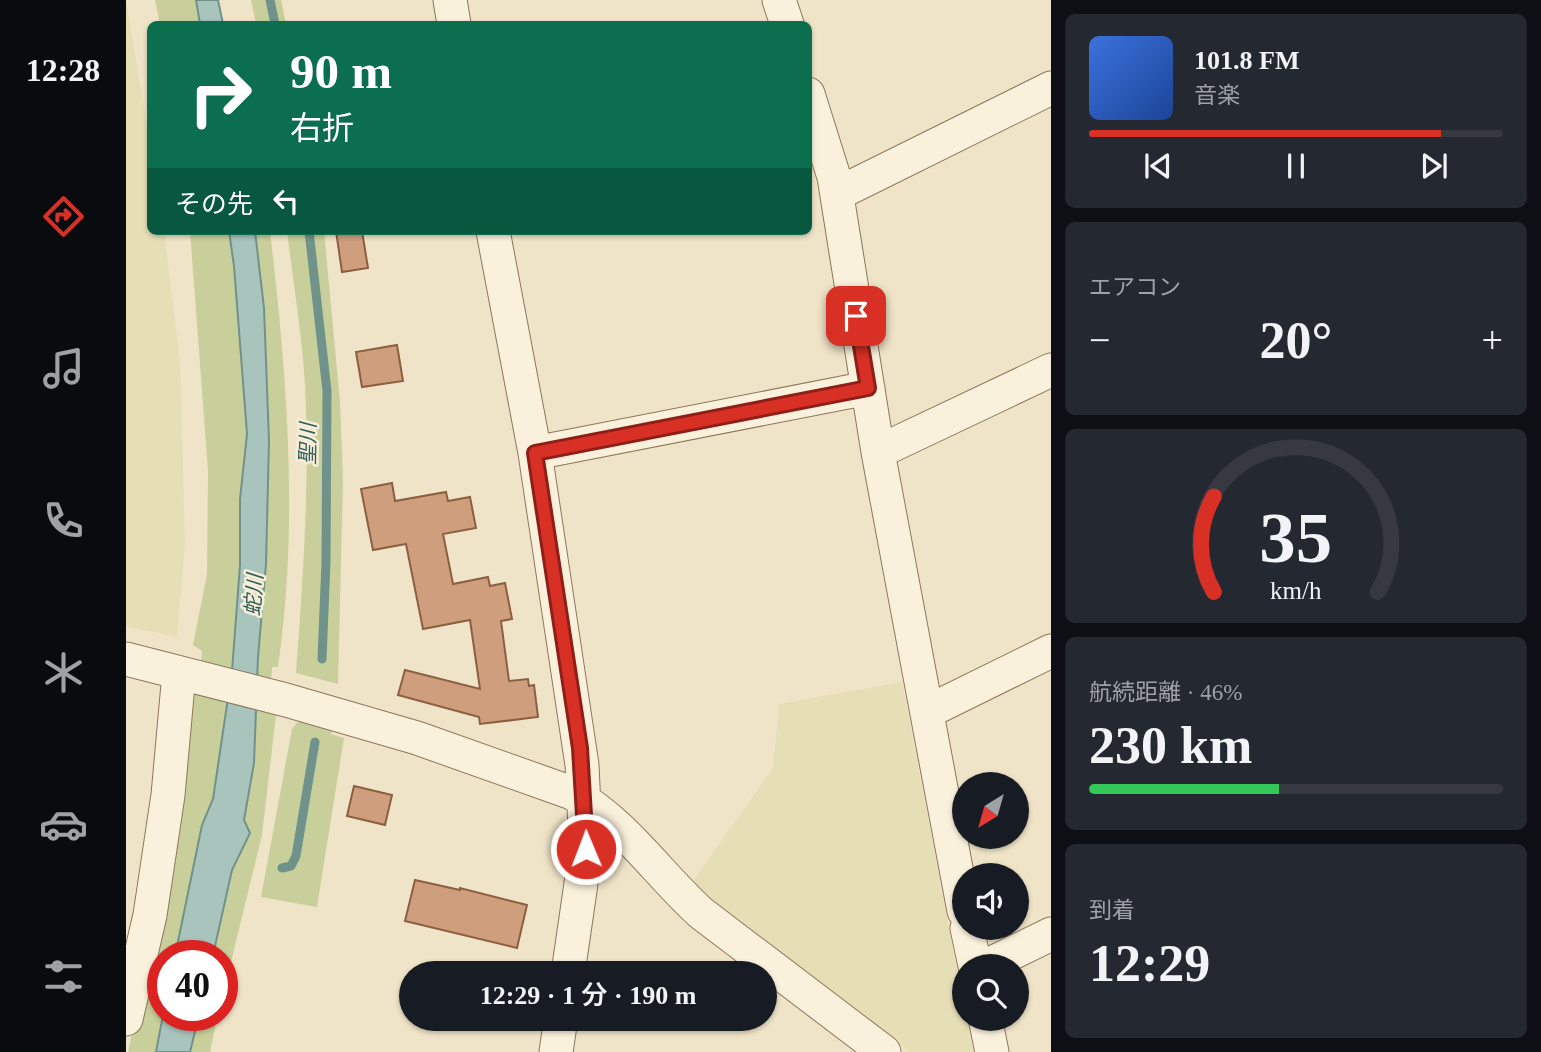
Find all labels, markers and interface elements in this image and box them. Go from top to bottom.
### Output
text: 90 m [290,44,392,99]
text: 101.8 FM [1194,46,1299,75]
icon: right [175,49,266,140]
text: 12:28 [26,52,100,88]
text: 音楽 [1194,83,1240,108]
text: 右折 [290,110,354,146]
icon: previous [1139,147,1177,185]
icon: pause [1277,147,1315,185]
icon: next [1415,147,1453,185]
icon: left [267,182,305,220]
text: その先 [175,190,253,219]
icon: directions [39,192,88,241]
text: エアコン [1089,275,1181,300]
pin [826,286,886,346]
icon: arrive [837,297,875,335]
text: 20° [1260,312,1332,369]
text: − [1089,319,1110,361]
text: + [1482,319,1503,361]
icon: music [39,344,88,393]
water label: 聖川 [296,421,320,465]
icon: phone [39,496,88,545]
text: 35 [1260,497,1332,578]
water label: 蛇川 [241,571,268,617]
text: km/h [1270,577,1322,604]
icon: climate [39,648,88,697]
text: 航続距離 · 46% [1089,680,1242,705]
text: 230 km [1089,717,1252,774]
north arrow [952,772,1029,849]
map controls [952,772,1029,1031]
icon: car [39,800,88,849]
position arrow [549,812,623,886]
button: sound [952,863,1029,940]
text: 到着 [1089,898,1135,923]
text: 12:29 [1089,935,1210,992]
speed limit sign: 40 [147,940,238,1031]
icon: filters [39,952,88,1001]
button: search [952,954,1029,1031]
text: 12:29 · 1 分 · 190 m [480,981,696,1010]

